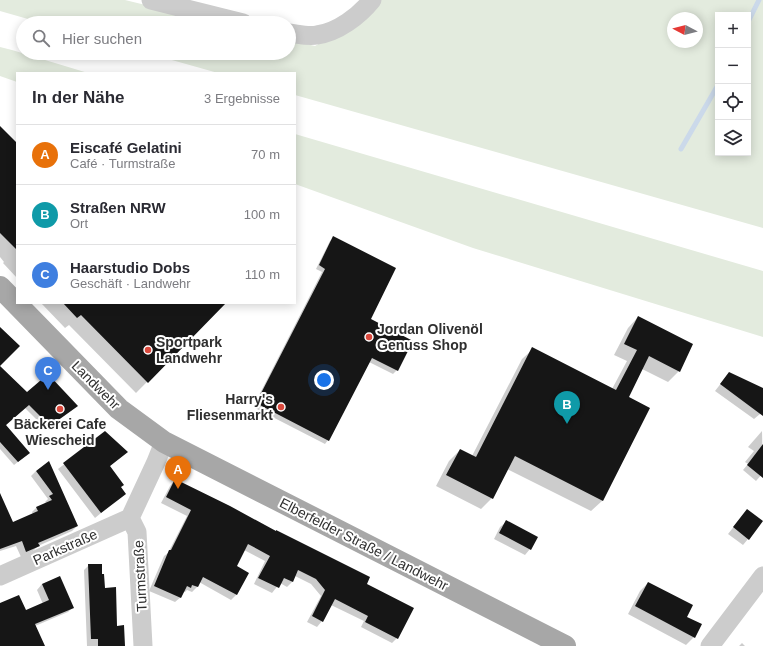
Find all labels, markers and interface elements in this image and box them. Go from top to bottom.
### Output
north arrow [667,12,703,48]
map controls [715,12,751,156]
button: + [715,12,751,48]
search box [16,16,296,60]
icon: search [30,27,52,49]
text: Hier suchen [62,30,142,47]
button: − [715,48,751,84]
button: locate [715,84,751,120]
text: In der Nähe [32,88,125,107]
text: 3 Ergebnisse [204,91,280,106]
button: layers [715,120,751,156]
text: Eiscafé Gelatini [70,139,182,156]
text: A [40,147,50,162]
text: 70 m [251,147,280,162]
text: Café · Turmstraße [70,156,175,171]
text: Straßen NRW [70,199,166,216]
text: B [40,207,50,222]
text: 100 m [244,207,280,222]
text: Ort [70,216,88,231]
text: Haarstudio Dobs [70,259,190,276]
text: C [40,267,50,282]
text: 110 m [245,267,280,282]
text: Geschäft · Landwehr [70,276,191,291]
place label: Jordan Olivenöl Genuss Shop [377,321,483,353]
marker: Jordan Olivenöl Genuss Shop [364,332,374,342]
place label: Sportpark Landwehr [156,334,223,366]
marker: Sportpark Landwehr [143,345,153,355]
pin: C [35,357,61,390]
street label: Landwehr [69,358,124,413]
your location [314,370,334,390]
place label: Harry's Fliesenmarkt [187,391,273,423]
pin: B [554,391,580,424]
marker: Harry's Fliesenmarkt [276,402,286,412]
marker: Bäckerei Cafe Wiescheid [55,404,65,414]
place label: Bäckerei Cafe Wiescheid [14,416,107,448]
pin: A [165,456,191,489]
street label: Elberfelder Straße / Landwehr [277,494,451,594]
street label: Parkstraße [30,526,100,568]
street label: Turmstraße [130,540,150,612]

